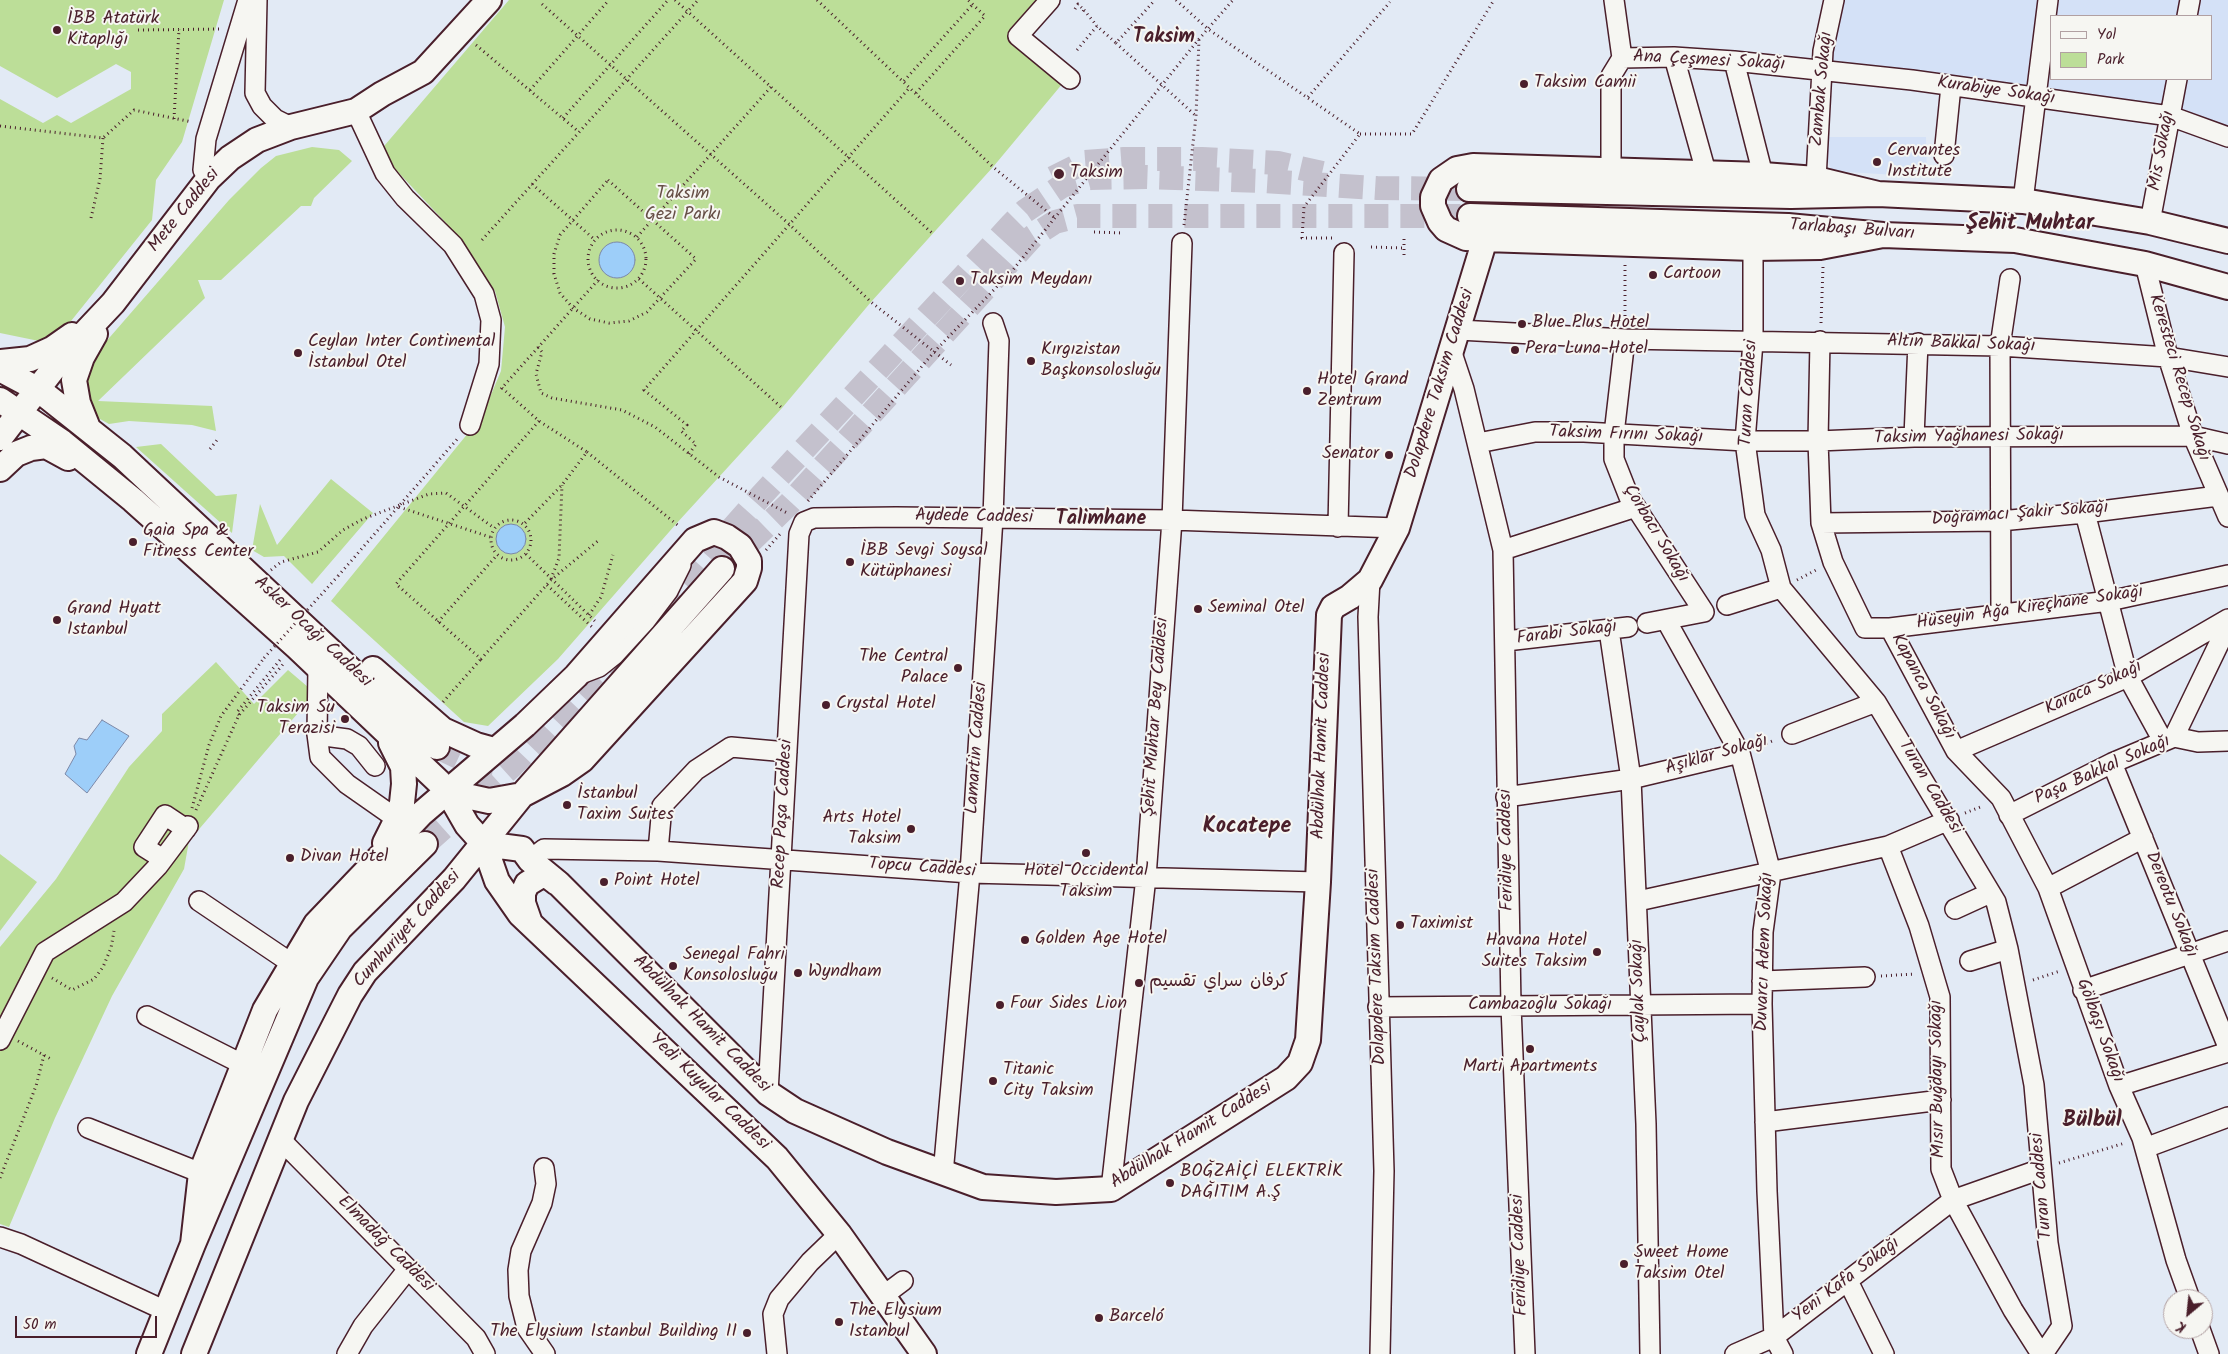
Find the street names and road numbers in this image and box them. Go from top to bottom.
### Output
street label: Zambak Sokağı [1807,31,1839,147]
street label: Ana Çeşmesi Sokağı [1632,47,1786,77]
street label: Kurabiye Sokağı [1936,73,2056,111]
street label: Mis Sokağı [2145,109,2181,193]
street label: Mete Caddesi [145,165,225,257]
street label: Tarlabaşı Bulvarı [1789,216,1915,246]
street label: Dolapdere Taksim Caddesi [1402,287,1480,481]
street label: Keresteci Recep Sokağı [2142,292,2214,464]
street label: Altın Bakkal Sokağı [1886,332,2036,358]
street label: Turan Caddesi [1736,339,1764,447]
street label: Taksim Fırını Sokağı [1549,423,1703,449]
street label: Taksim Yağhanesi Sokağı [1874,426,2064,450]
street label: Çorbacı Sokağı [1617,481,1693,587]
street label: Doğramacı Şakir Sokağı [1931,498,2109,532]
street label: Aydede Caddesi [915,506,1033,530]
street label: Asker Ocağı Caddesi [249,573,375,693]
street label: Hüseyin Ağa Kireçhane Sokağı [1915,582,2145,636]
street label: Şehit Muhtar Bey Caddesi [1139,617,1175,817]
street label: Farabi Sokağı [1516,617,1618,651]
street label: Kapanca Sokağı [1885,630,1959,744]
street label: Abdülhak Hamit Caddesi [1309,652,1337,840]
street label: Karaca Sokağı [2042,657,2146,721]
street label: Lamartin Caddesi [963,681,993,815]
street label: Aşıklar Sokağı [1663,731,1771,781]
street label: Paşa Bakkal Sokağı [2032,731,2174,811]
street label: Turan Caddesi [1892,737,1966,839]
street label: Recep Paşa Caddesi [769,739,799,889]
street label: Feridiye Caddesi [1496,789,1520,911]
street label: Dereotu Sokağı [2139,849,2201,961]
street label: Topcu Caddesi [868,854,976,884]
street label: Cumhuriyet Caddesi [350,867,466,993]
street label: Dolapdere Taksim Caddesi [1364,868,1392,1066]
street label: Duvarcı Adem Sokağı [1752,872,1780,1032]
street label: Çaylak Sokağı [1627,939,1653,1043]
street label: Abdülhak Hamit Caddesi [627,951,775,1099]
street label: Gölbaşı Sokağı [2070,976,2128,1086]
street label: Cambazoğlu Sokağı [1468,995,1612,1017]
street label: Mısır Buğdayı Sokağı [1927,1000,1951,1158]
street label: Yedi Kuyular Caddesi [644,1030,774,1156]
street label: Abdülhak Hamit Caddesi [1107,1077,1277,1195]
street label: Turan Caddesi [2028,1132,2058,1240]
street label: Elmadağ Caddesi [332,1192,438,1298]
street label: Feridiye Caddesi [1508,1194,1534,1316]
street label: Yeni Kafa Sokağı [1789,1234,1905,1328]

